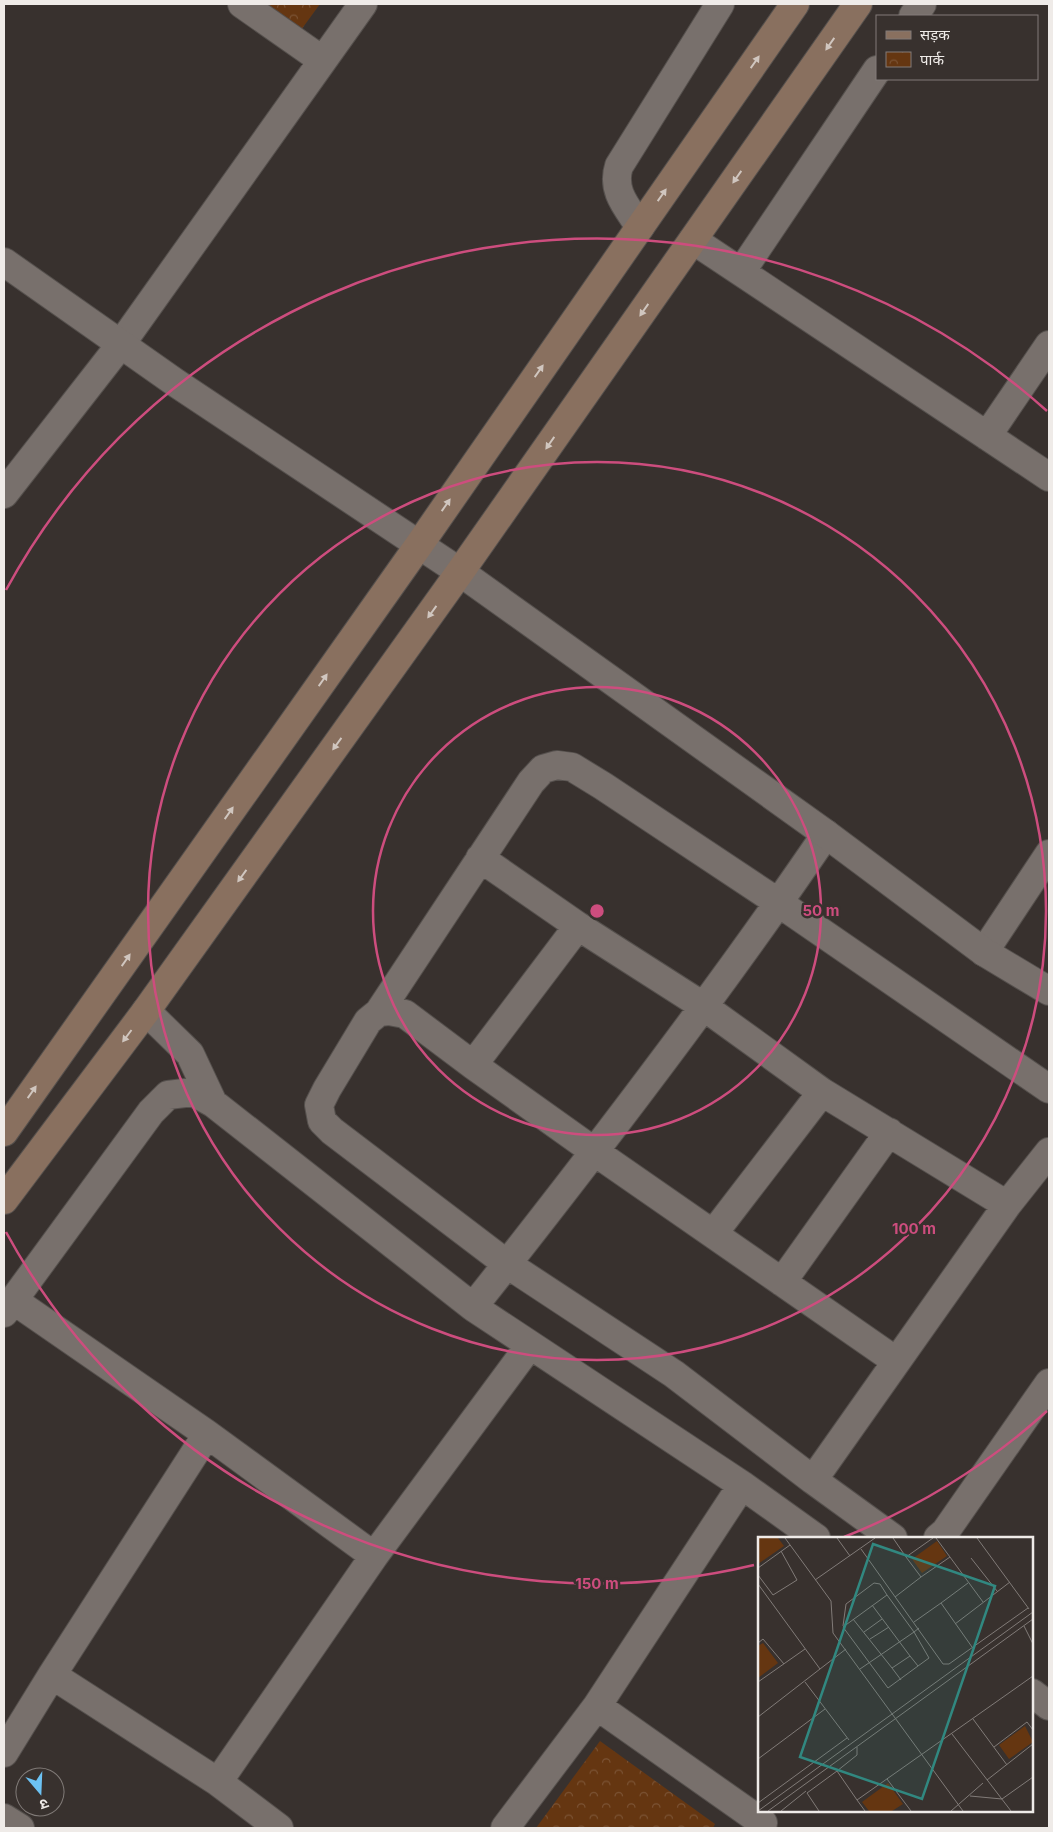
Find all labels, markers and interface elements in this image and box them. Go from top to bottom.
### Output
legend [876,15,1038,80]
text: सड़क [920,25,950,44]
one-way arrow [825,37,835,51]
text: पार्क [920,50,944,69]
one-way arrow [750,55,760,69]
one-way arrow [732,170,742,184]
one-way arrow [657,188,667,202]
one-way arrow [639,303,649,317]
one-way arrow [534,365,544,378]
one-way arrow [545,436,555,450]
one-way arrow [441,498,451,512]
one-way arrow [426,605,437,618]
one-way arrow [318,673,328,687]
one-way arrow [332,737,342,751]
one-way arrow [224,807,235,820]
one-way arrow [237,869,247,883]
text: 50 m [803,901,839,920]
centre of rings [588,902,606,920]
one-way arrow [121,953,131,967]
one-way arrow [121,1029,132,1042]
one-way arrow [27,1086,37,1099]
text: 100 m [892,1219,936,1238]
inset map [758,1537,1033,1812]
text: 150 m [575,1574,619,1593]
north arrow [15,1767,65,1817]
text: उ [37,1795,51,1814]

